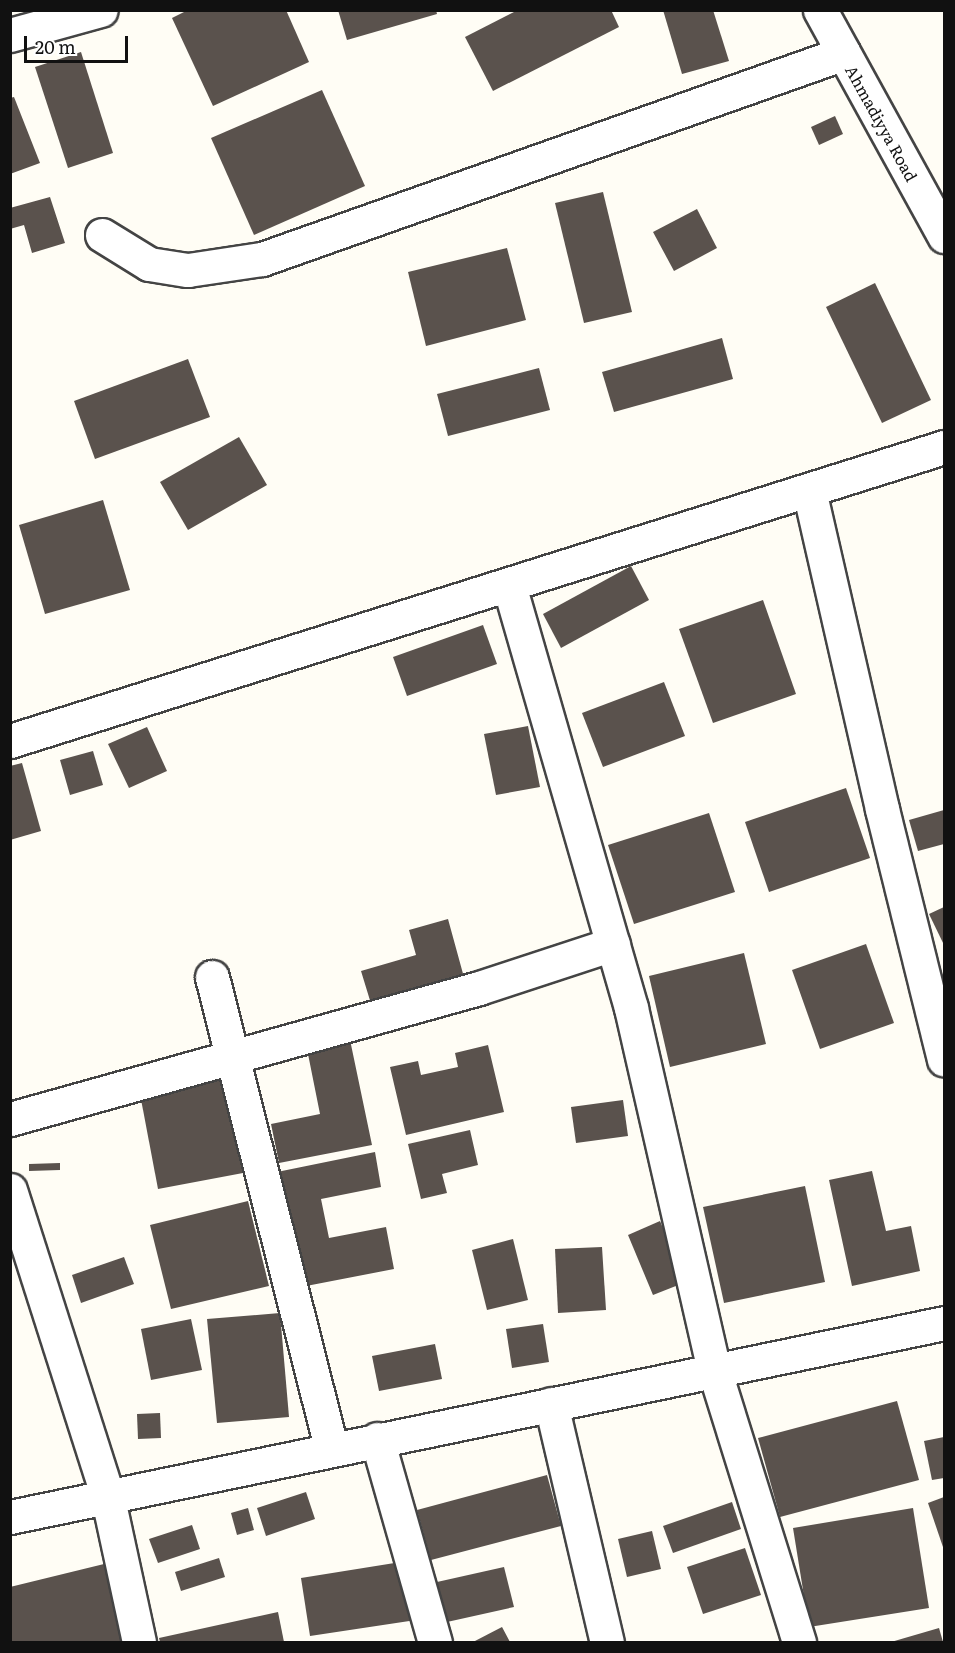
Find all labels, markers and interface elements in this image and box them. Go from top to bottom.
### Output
scale bar [27,24,130,62]
text: 20 m [35,33,76,60]
street label: Ahmadiyya Road [842,62,922,184]

